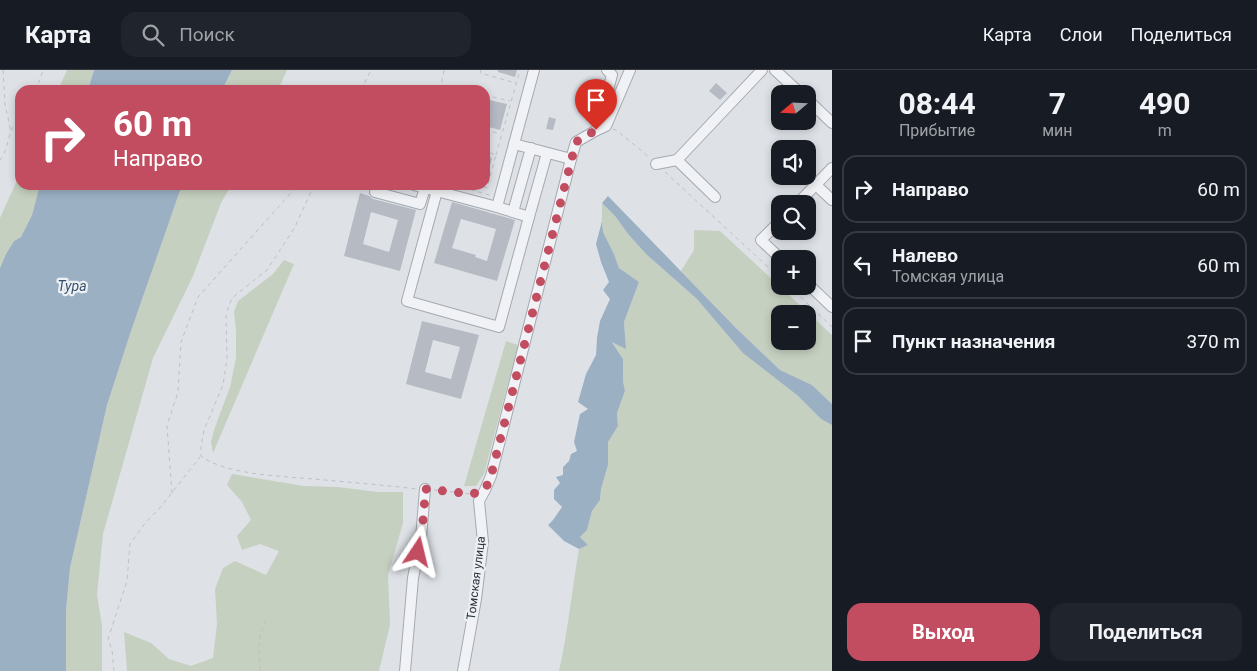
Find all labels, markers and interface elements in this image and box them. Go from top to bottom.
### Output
search box [121,12,471,57]
text: Карта [25,21,91,49]
icon: search [139,21,167,49]
text: Поиск [179,23,235,46]
text: Карта [983,24,1032,45]
text: Слои [1060,24,1103,45]
text: Поделиться [1131,24,1232,45]
pin [575,79,617,130]
north arrow [771,85,816,130]
map controls [771,85,816,350]
icon: arrive [582,86,610,114]
text: 08:44 [898,86,976,121]
text: 7 [1049,86,1066,121]
text: 490 [1139,86,1191,121]
text: 60 m [113,104,192,145]
icon: right [30,105,95,170]
text: Прибытие [899,121,975,140]
text: мин [1042,121,1072,140]
text: m [1158,121,1172,140]
button: sound [771,140,816,185]
text: Направо [113,146,203,171]
icon: right [849,175,877,203]
text: Направо [892,178,969,201]
text: 60 m [1197,178,1240,201]
button: search [771,195,816,240]
text: Налево [892,244,958,267]
button: + [771,250,816,295]
icon: left [849,251,877,279]
text: 60 m [1197,254,1240,277]
text: Томская улица [892,267,1004,286]
water label: Тура [57,278,87,294]
button: − [771,305,816,350]
icon: arrive [849,327,877,355]
text: Пункт назначения [892,330,1055,353]
text: 370 m [1187,330,1240,353]
position arrow [391,525,443,577]
street label: Томская улица [464,535,488,621]
button: Выход [847,603,1040,661]
button: Поделиться [1050,603,1242,661]

